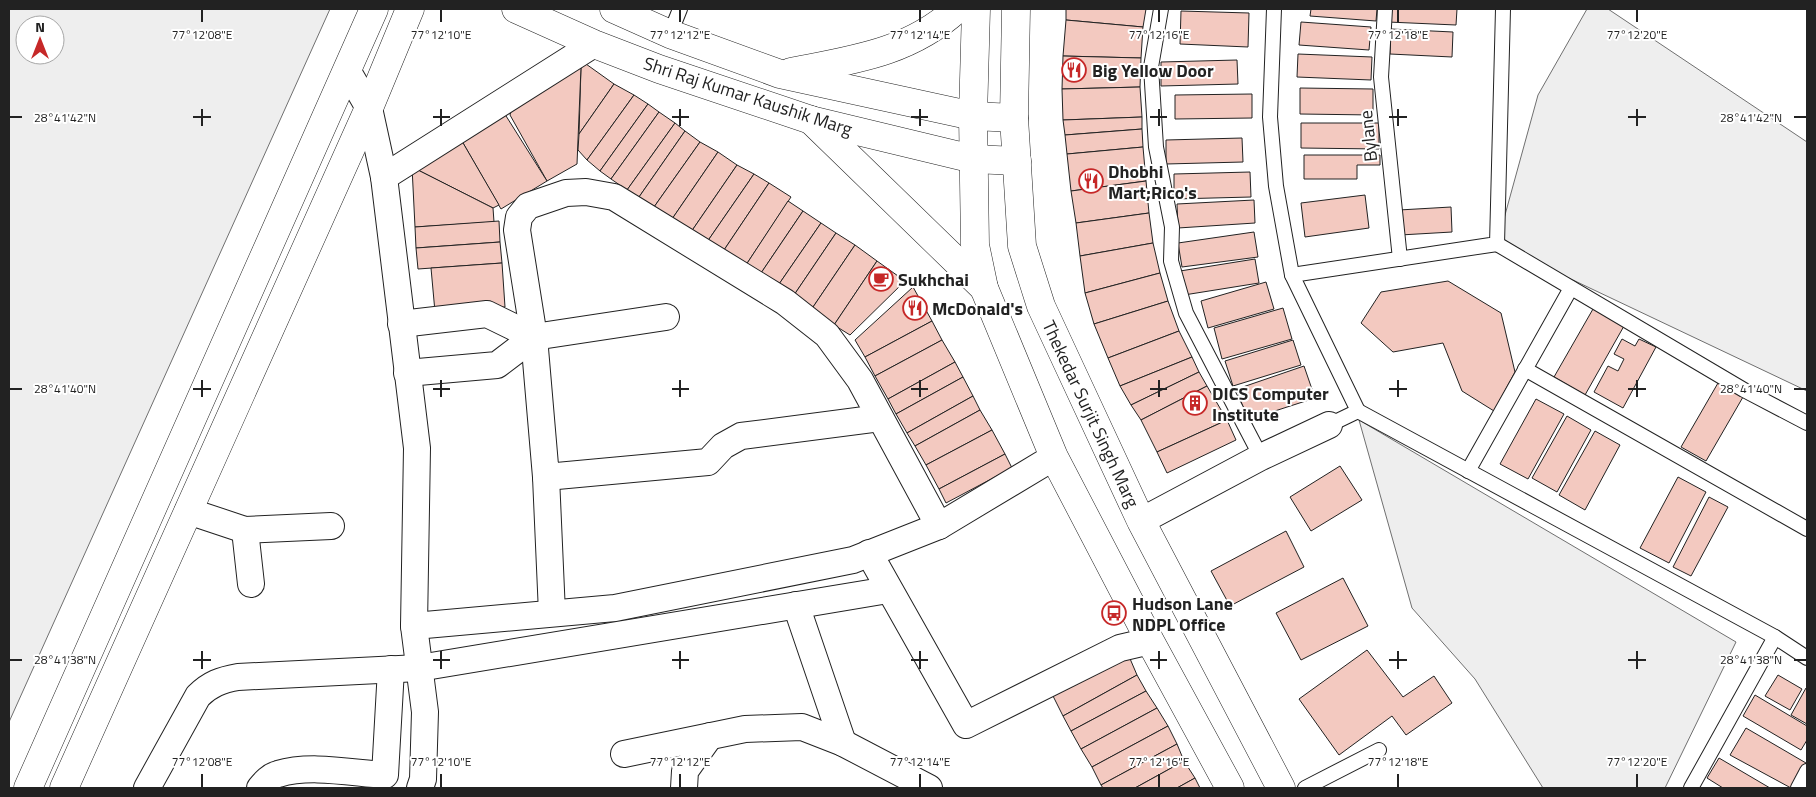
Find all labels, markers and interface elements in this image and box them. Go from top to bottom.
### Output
north arrow [15,15,65,65]
text: N [35,16,45,37]
text: 77°12'08"E [172,25,233,44]
text: 77°12'10"E [411,25,472,44]
text: 77°12'12"E [650,25,711,44]
text: 77°12'14"E [890,25,951,44]
text: 77°12'16"E [1129,25,1190,44]
text: 77°12'18"E [1368,25,1429,44]
text: 77°12'20"E [1607,25,1668,44]
street label: Shri Raj Kumar Kaushik Marg [640,49,856,143]
restaurant icon: Big Yellow Door [1061,57,1087,83]
place label: Big Yellow Door [1092,57,1214,84]
text: 28°41'42"N [34,108,96,127]
text: 28°41'42"N [1720,108,1782,127]
street label: Bylane [1352,109,1384,163]
place label: Dhobhi Mart;Rico's [1108,158,1197,206]
restaurant icon: Dhobhi Mart;Rico's [1078,168,1104,194]
cafe icon: Sukhchai [868,266,894,292]
place label: Sukhchai [898,266,969,293]
restaurant icon: McDonald's [902,295,928,321]
place label: McDonald's [932,295,1023,322]
street label: Thekedar Surjit Singh Marg [1036,316,1146,512]
text: 28°41'40"N [34,379,96,398]
text: 28°41'40"N [1720,379,1782,398]
place label: DICS Computer Institute [1212,380,1329,428]
building icon: DICS Computer Institute [1182,390,1208,416]
place label: Hudson Lane NDPL Office [1132,590,1233,638]
bus stop icon: Hudson Lane NDPL Office [1101,600,1127,626]
text: 28°41'38"N [34,650,96,669]
text: 28°41'38"N [1720,650,1782,669]
text: 77°12'08"E [172,752,233,771]
text: 77°12'10"E [411,752,472,771]
text: 77°12'12"E [650,752,711,771]
text: 77°12'14"E [890,752,951,771]
text: 77°12'16"E [1129,752,1190,771]
text: 77°12'18"E [1368,752,1429,771]
text: 77°12'20"E [1607,752,1668,771]

